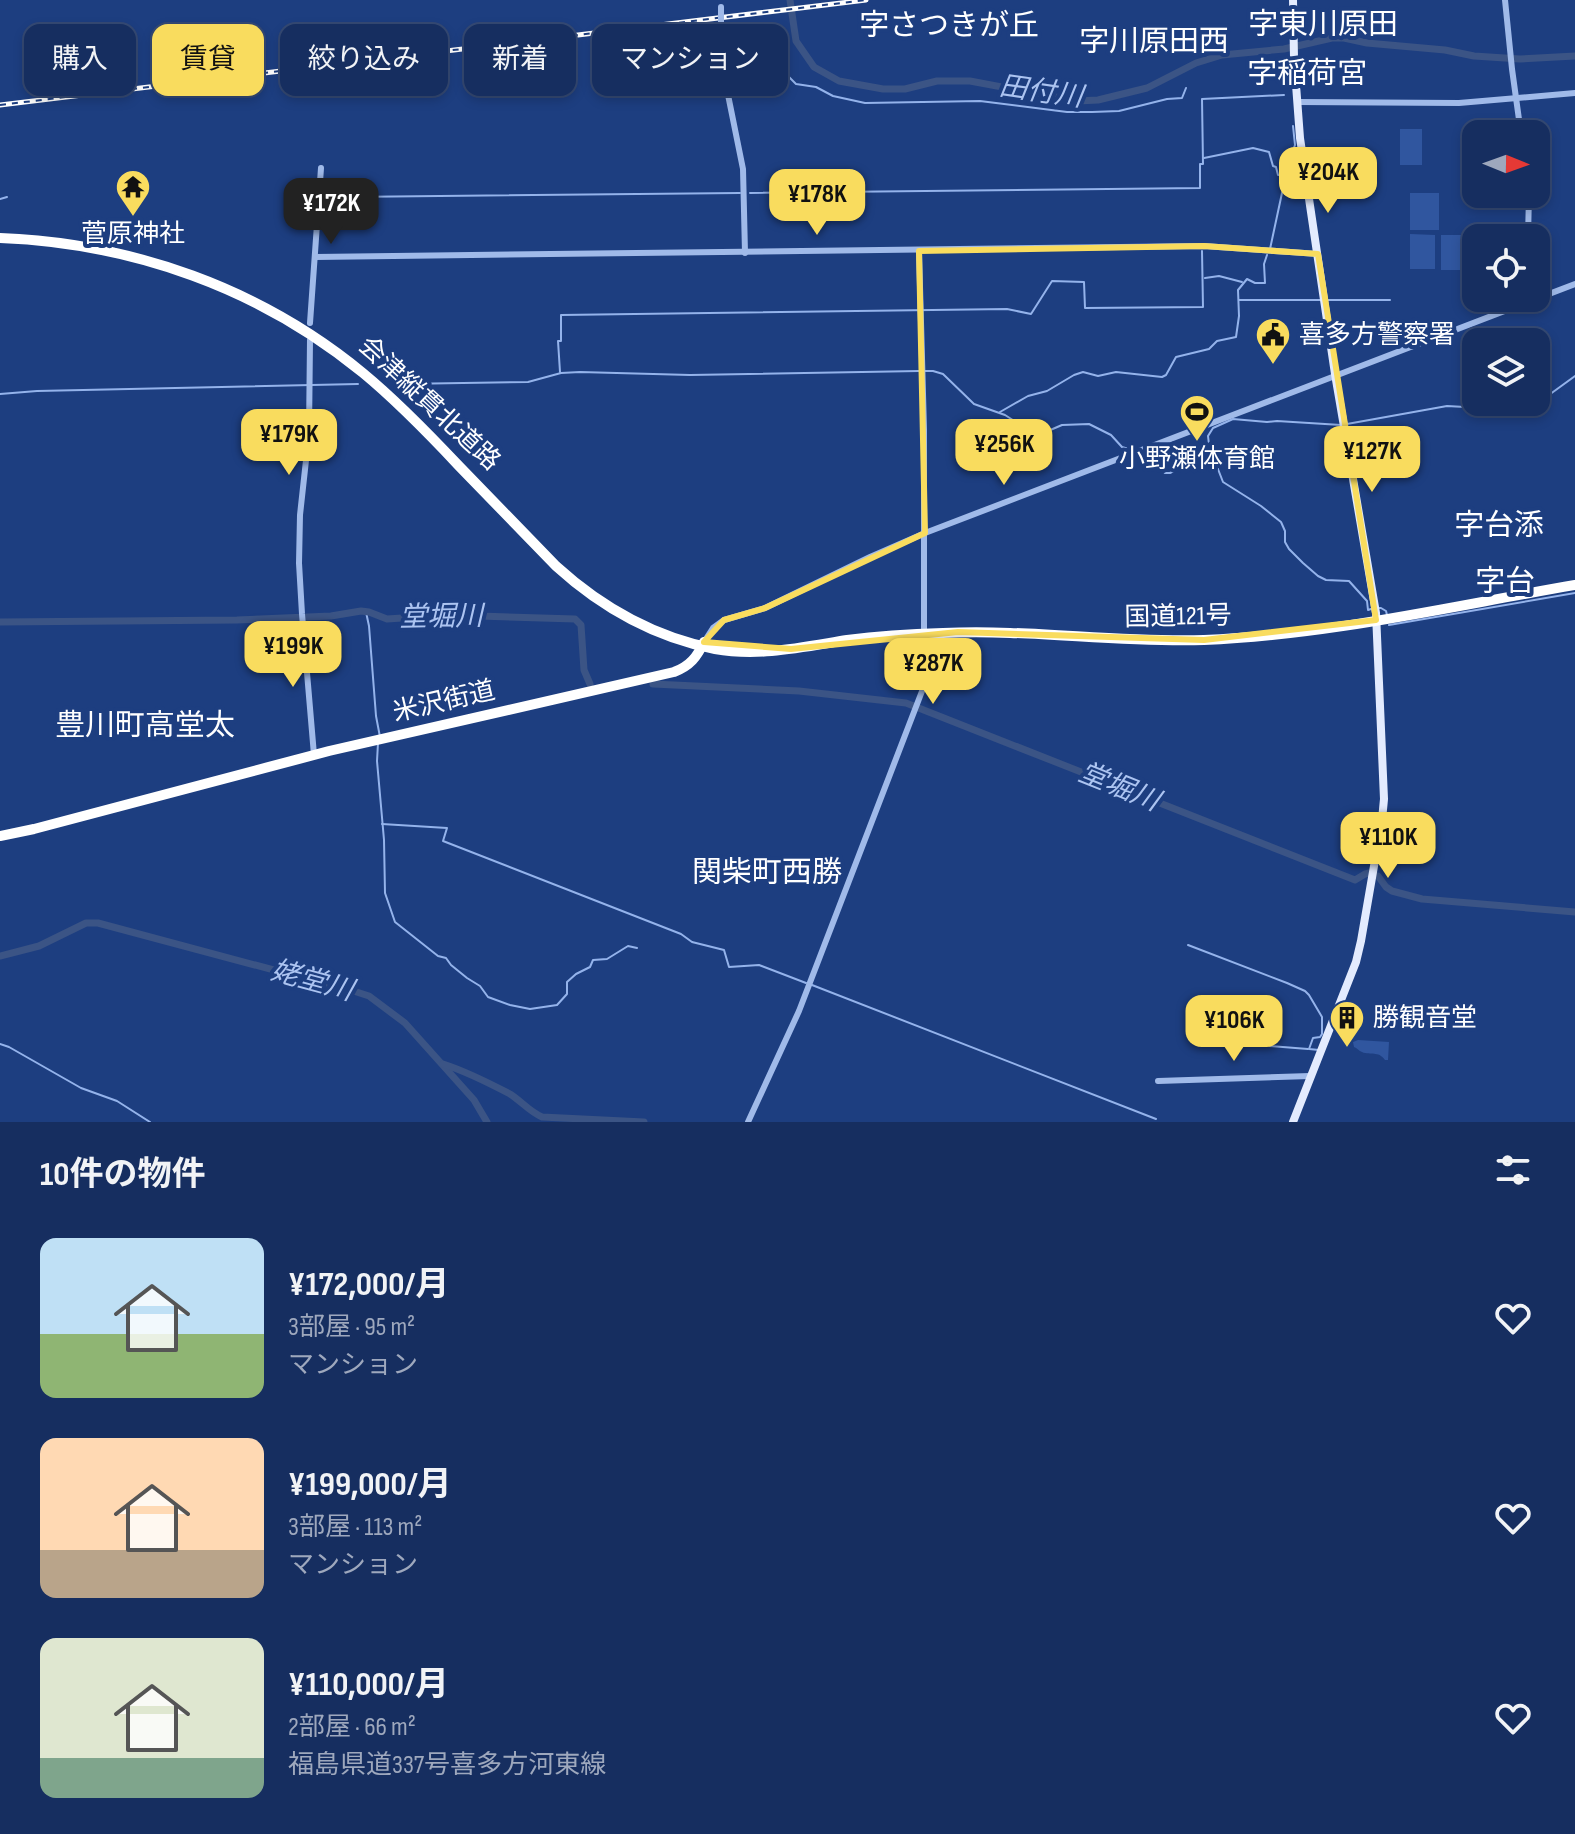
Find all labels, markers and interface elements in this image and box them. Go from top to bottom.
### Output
district label: 字東川原田 [1248,7,1398,43]
district label: 字さつきが丘 [859,8,1039,44]
chip: 購入 [24,24,136,96]
chip: 賃貸 [152,24,264,96]
chip: 絞り込み [280,24,448,96]
chip: 新着 [464,24,576,96]
chip: マンション [592,24,788,96]
district label: 字川原田西 [1079,24,1229,60]
district label: 字稲荷宮 [1247,56,1367,92]
water label: 田付川 [997,70,1088,115]
north arrow [1462,120,1550,208]
map controls [1462,120,1550,416]
pin: ¥204K [1272,147,1384,215]
text: ¥204K [1297,157,1359,188]
temple icon: 菅原神社 [114,168,152,218]
pin: ¥178K [761,169,873,237]
pin: ¥172K [275,178,387,246]
text: ¥178K [787,179,847,210]
text: ¥172K [302,188,360,219]
place label: 菅原神社 [81,219,185,250]
button: locate [1462,224,1550,312]
public building icon: 喜多方警察署 [1254,316,1292,366]
place label: 喜多方警察署 [1299,320,1455,351]
button: layers [1462,328,1550,416]
street label: 会津縦貫北道路 [352,331,506,477]
sports icon: 小野瀬体育館 [1178,393,1216,443]
pin: ¥179K [233,409,345,477]
text: ¥179K [259,419,319,450]
pin: ¥256K [948,419,1060,487]
pin: ¥127K [1316,426,1428,494]
text: ¥256K [973,429,1035,460]
text: ¥127K [1342,436,1402,467]
place label: 小野瀬体育館 [1119,444,1275,475]
district label: 字台添 [1454,508,1544,544]
district label: 字台 [1475,564,1535,600]
water label: 堂堀川 [399,600,486,634]
street label: 国道121号 [1124,601,1232,633]
pin: ¥199K [237,621,349,689]
text: ¥199K [262,631,324,662]
pin: ¥287K [877,638,989,706]
text: ¥287K [902,648,964,679]
street label: 米沢街道 [390,675,498,729]
district label: 豊川町高堂太 [55,708,235,744]
water label: 堂堀川 [1074,756,1167,819]
pin: ¥110K [1332,812,1444,880]
text: ¥110K [1359,822,1417,853]
district label: 関柴町西勝 [692,855,842,891]
water label: 姥堂川 [267,954,360,1009]
pin: ¥106K [1178,995,1290,1063]
building icon: 勝観音堂 [1328,999,1366,1049]
place label: 勝観音堂 [1373,1003,1477,1034]
text: ¥106K [1204,1005,1265,1036]
icon: filters [1491,1148,1535,1192]
text: 10件の物件 [40,1154,206,1195]
text: ¥172,000/月 [288,1264,450,1305]
icon: home [104,1270,200,1366]
icon: heart [1491,1296,1535,1340]
text: 3部屋 · 95 m² [288,1312,415,1343]
text: マンション [288,1350,418,1381]
text: ¥199,000/月 [288,1464,452,1505]
icon: home [104,1470,200,1566]
icon: heart [1491,1496,1535,1540]
text: 3部屋 · 113 m² [288,1512,422,1543]
text: マンション [288,1550,418,1581]
text: ¥110,000/月 [288,1664,449,1705]
icon: home [104,1670,200,1766]
icon: heart [1491,1696,1535,1740]
text: 2部屋 · 66 m² [288,1712,416,1743]
text: 福島県道337号喜多方河東線 [288,1750,606,1781]

